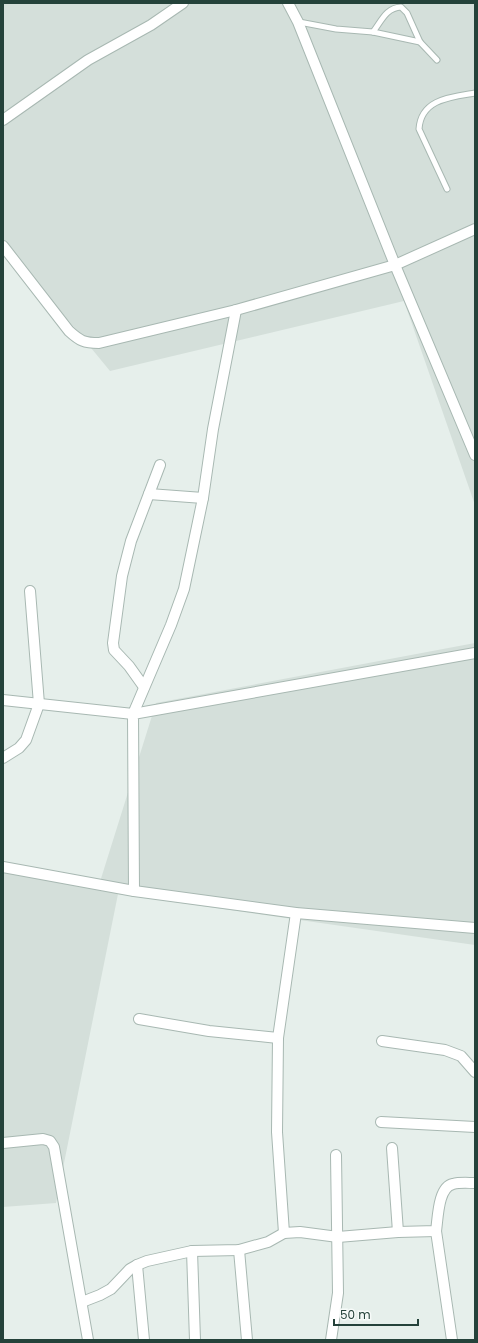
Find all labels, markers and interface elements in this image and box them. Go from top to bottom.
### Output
scale bar [334,1301,418,1327]
text: 50 m [340,1306,371,1323]

